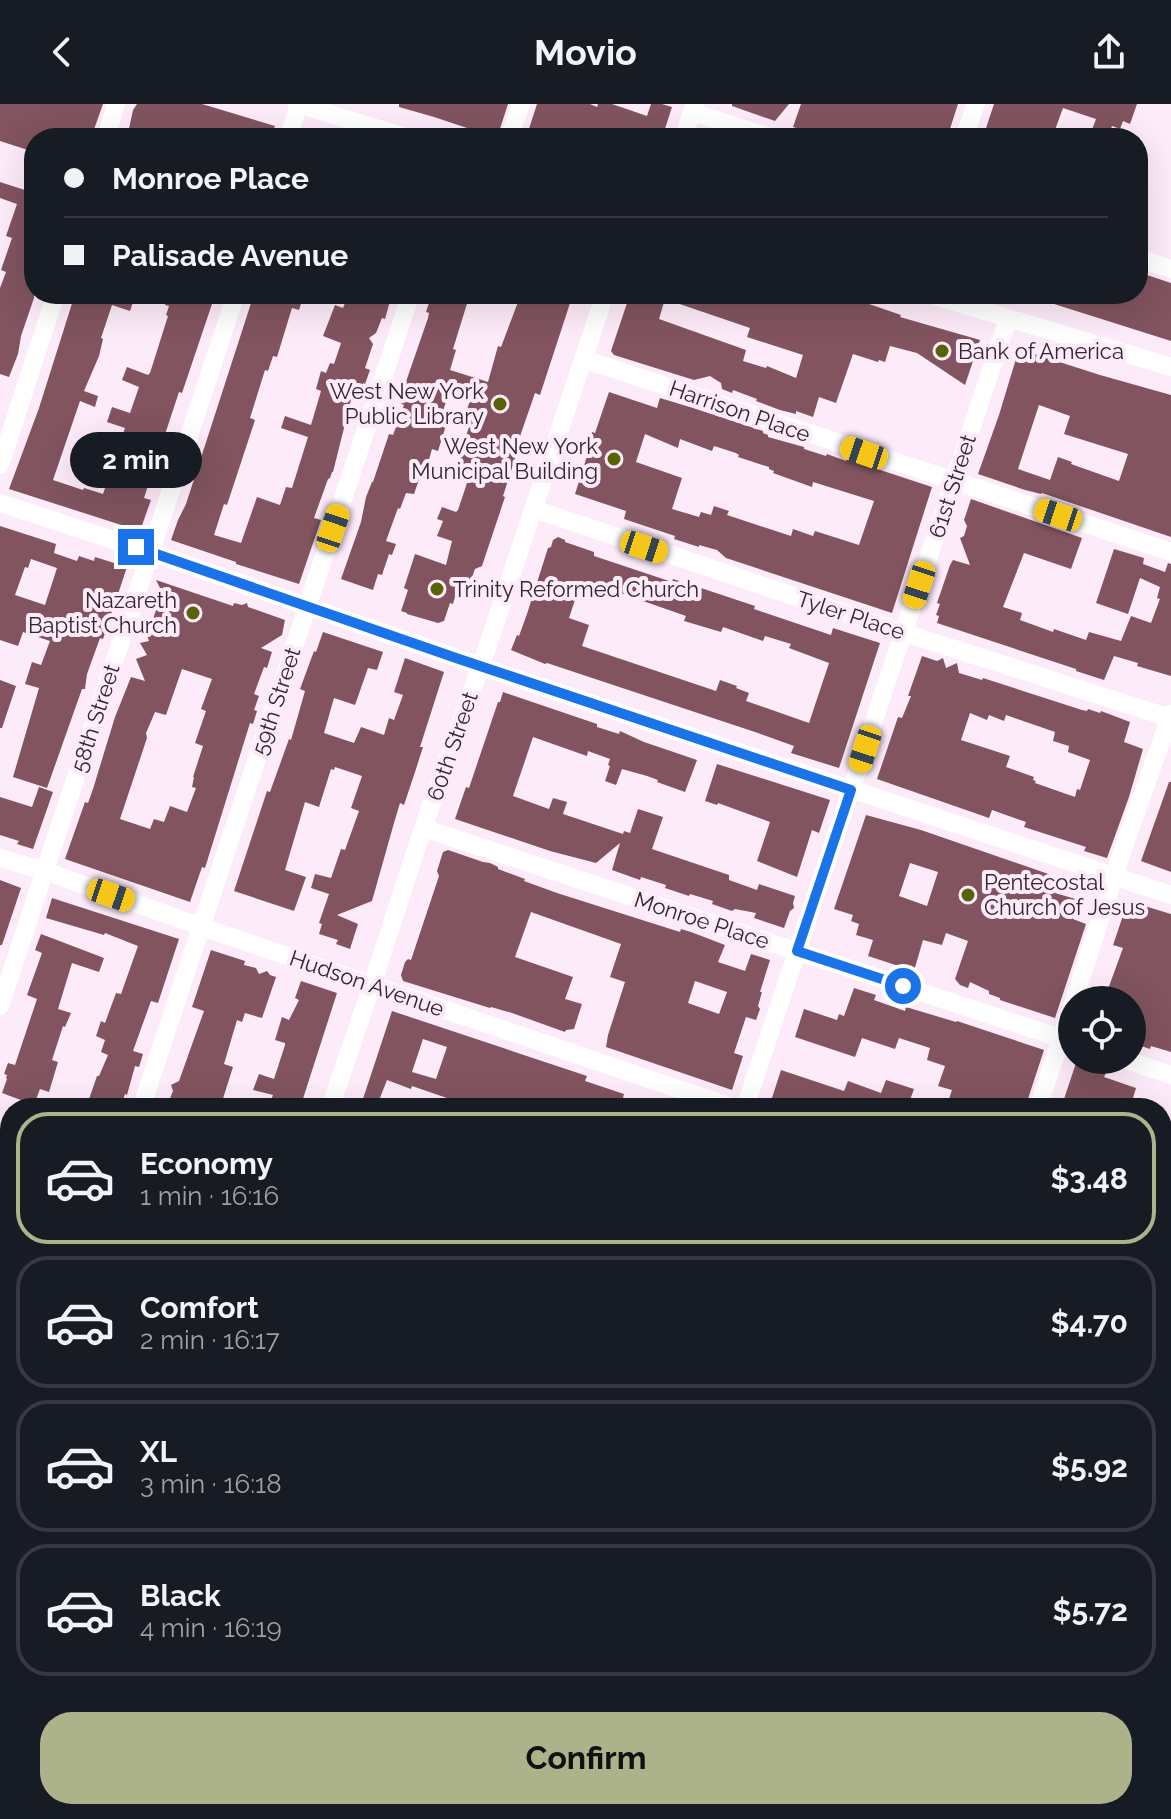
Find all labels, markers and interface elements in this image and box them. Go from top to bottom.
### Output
icon: back [40,30,84,74]
icon: share [1087,30,1131,74]
text: Movio [534,31,637,73]
text: Monroe Place [112,161,309,196]
text: Palisade Avenue [112,238,348,273]
place label: Bank of America [958,338,1124,364]
marker: Bank of America [933,342,951,360]
street label: Harrison Place [666,375,814,447]
place label: West New York Public Library [330,378,484,429]
marker: West New York Public Library [491,395,509,413]
street label: 61st Street [923,430,981,541]
callout: 2 min [70,431,202,487]
place label: West New York Municipal Building [411,433,598,484]
car [837,434,891,472]
text: 2 min [102,445,170,475]
marker: West New York Municipal Building [605,450,623,468]
car [1031,496,1085,534]
car [314,501,352,555]
car [617,528,671,566]
route end [118,529,154,565]
car [900,558,938,612]
place label: Trinity Reformed Church [453,576,699,602]
marker: Trinity Reformed Church [428,580,446,598]
street label: Tyler Place [794,585,908,645]
place label: Nazareth Baptist Church [28,587,177,638]
marker: Nazareth Baptist Church [184,604,202,622]
street label: 59th Street [246,643,306,758]
street label: 58th Street [65,660,125,775]
street label: 60th Street [421,688,483,804]
car [846,722,884,776]
place label: Pentecostal Church of Jesus [984,869,1145,920]
car [84,876,138,914]
street label: Monroe Place [631,886,773,954]
marker: Pentecostal Church of Jesus [959,886,977,904]
street label: Hudson Avenue [286,944,448,1022]
route start [885,968,921,1004]
map controls [1058,986,1146,1074]
button: locate [1058,986,1146,1074]
icon: car [44,1142,116,1214]
text: Economy [140,1146,273,1181]
text: $3.48 [1050,1161,1128,1196]
text: 1 min · 16:16 [140,1181,279,1211]
icon: car [44,1286,116,1358]
text: Comfort [140,1290,259,1325]
text: $4.70 [1050,1305,1128,1340]
text: 2 min · 16:17 [140,1325,280,1355]
icon: car [44,1430,116,1502]
text: XL [140,1434,177,1469]
text: $5.92 [1051,1449,1128,1484]
text: 3 min · 16:18 [140,1469,282,1499]
icon: car [44,1574,116,1646]
text: Black [140,1578,221,1613]
text: $5.72 [1052,1593,1128,1628]
text: 4 min · 16:19 [140,1613,282,1643]
button: Confirm [40,1712,1132,1804]

